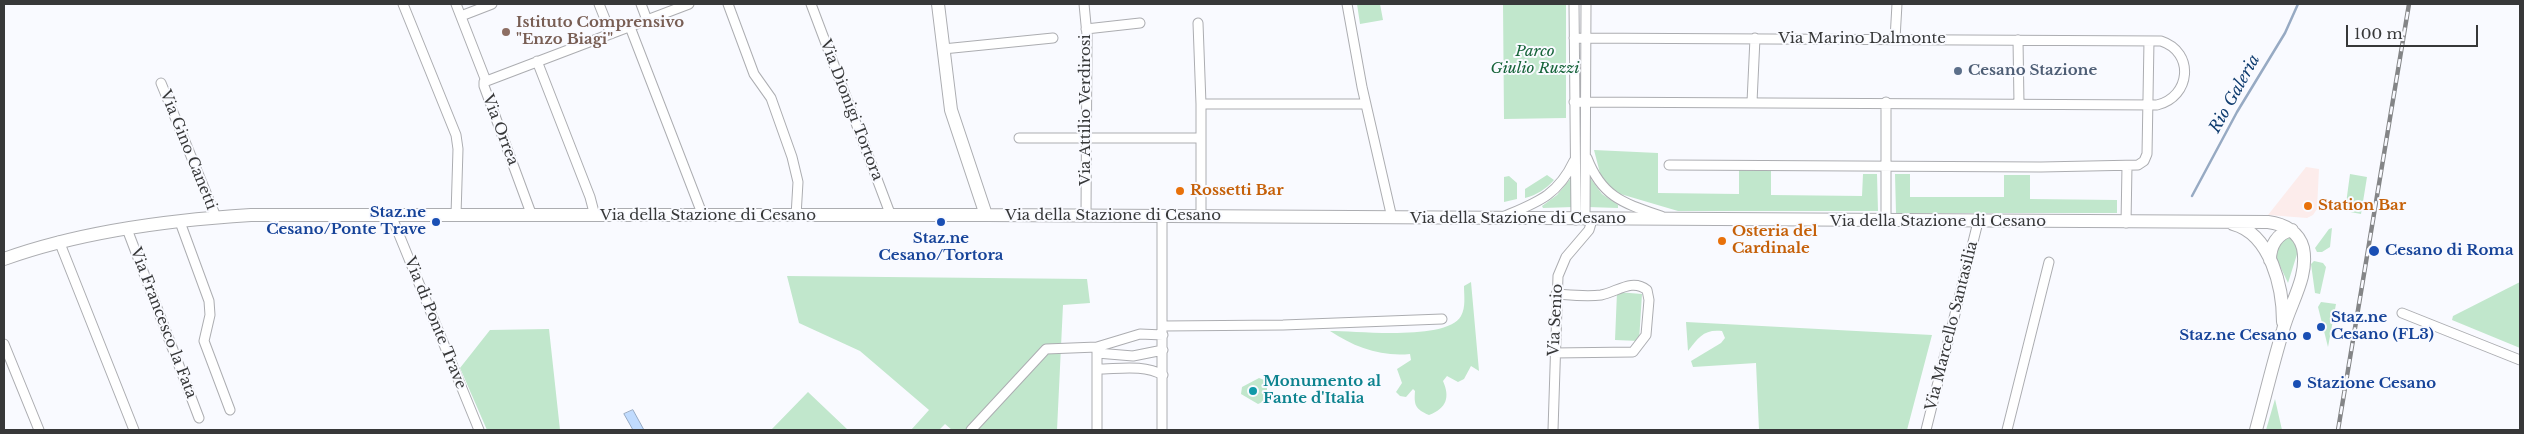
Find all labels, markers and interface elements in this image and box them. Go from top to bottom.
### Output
place label: Istituto Comprensivo "Enzo Biagi" [516,14,684,49]
scale bar [2349,15,2482,47]
text: 100 m [2354,24,2403,43]
marker: Istituto Comprensivo "Enzo Biagi" [500,26,512,38]
street label: Via Marino Dalmonte [1778,30,1946,48]
street label: Via Attilio Verdirosi [1077,34,1095,186]
street label: Via Dionigi Tortora [816,37,886,183]
park label: Parco Giulio Ruzzi [1491,43,1579,78]
water label: Rio Galeria [2206,51,2264,137]
place label: Cesano Stazione [1968,62,2097,80]
marker: Cesano Stazione [1952,65,1964,77]
street label: Via Gino Canetti [156,87,220,213]
street label: Via Orrea [478,92,522,168]
place label: Rossetti Bar [1190,182,1284,200]
marker: Rossetti Bar [1174,185,1186,197]
place label: Station Bar [2318,197,2406,215]
marker: Station Bar [2302,200,2314,212]
place label: Staz.ne Cesano/Ponte Trave [266,204,426,239]
street label: Via della Stazione di Cesano [600,207,816,225]
street label: Via della Stazione di Cesano [1005,207,1221,225]
street label: Via della Stazione di Cesano [1410,210,1626,228]
street label: Via della Stazione di Cesano [1830,213,2046,231]
marker: Staz.ne Cesano/Ponte Trave [430,216,442,228]
marker: Staz.ne Cesano/Tortora [935,216,947,228]
place label: Osteria del Cardinale [1732,223,1818,258]
place label: Staz.ne Cesano/Tortora [879,230,1003,265]
marker: Osteria del Cardinale [1716,235,1728,247]
street label: Via Marcello Santasilia [1922,239,1982,413]
place label: Cesano di Roma [2385,242,2514,260]
marker: Cesano di Roma [2367,244,2381,258]
street label: Via Francesco la Fata [126,245,200,401]
street label: Via di Ponte Trave [400,254,470,392]
street label: Via Senio [1545,283,1567,357]
place label: Staz.ne Cesano (FL3) [2331,309,2434,344]
marker: Staz.ne Cesano (FL3) [2315,321,2327,333]
place label: Staz.ne Cesano [2179,327,2297,345]
marker: Staz.ne Cesano [2301,330,2313,342]
place label: Monumento al Fante d'Italia [1263,373,1381,408]
place label: Stazione Cesano [2307,375,2436,393]
marker: Stazione Cesano [2291,378,2303,390]
marker: Monumento al Fante d'Italia [1247,385,1259,397]

